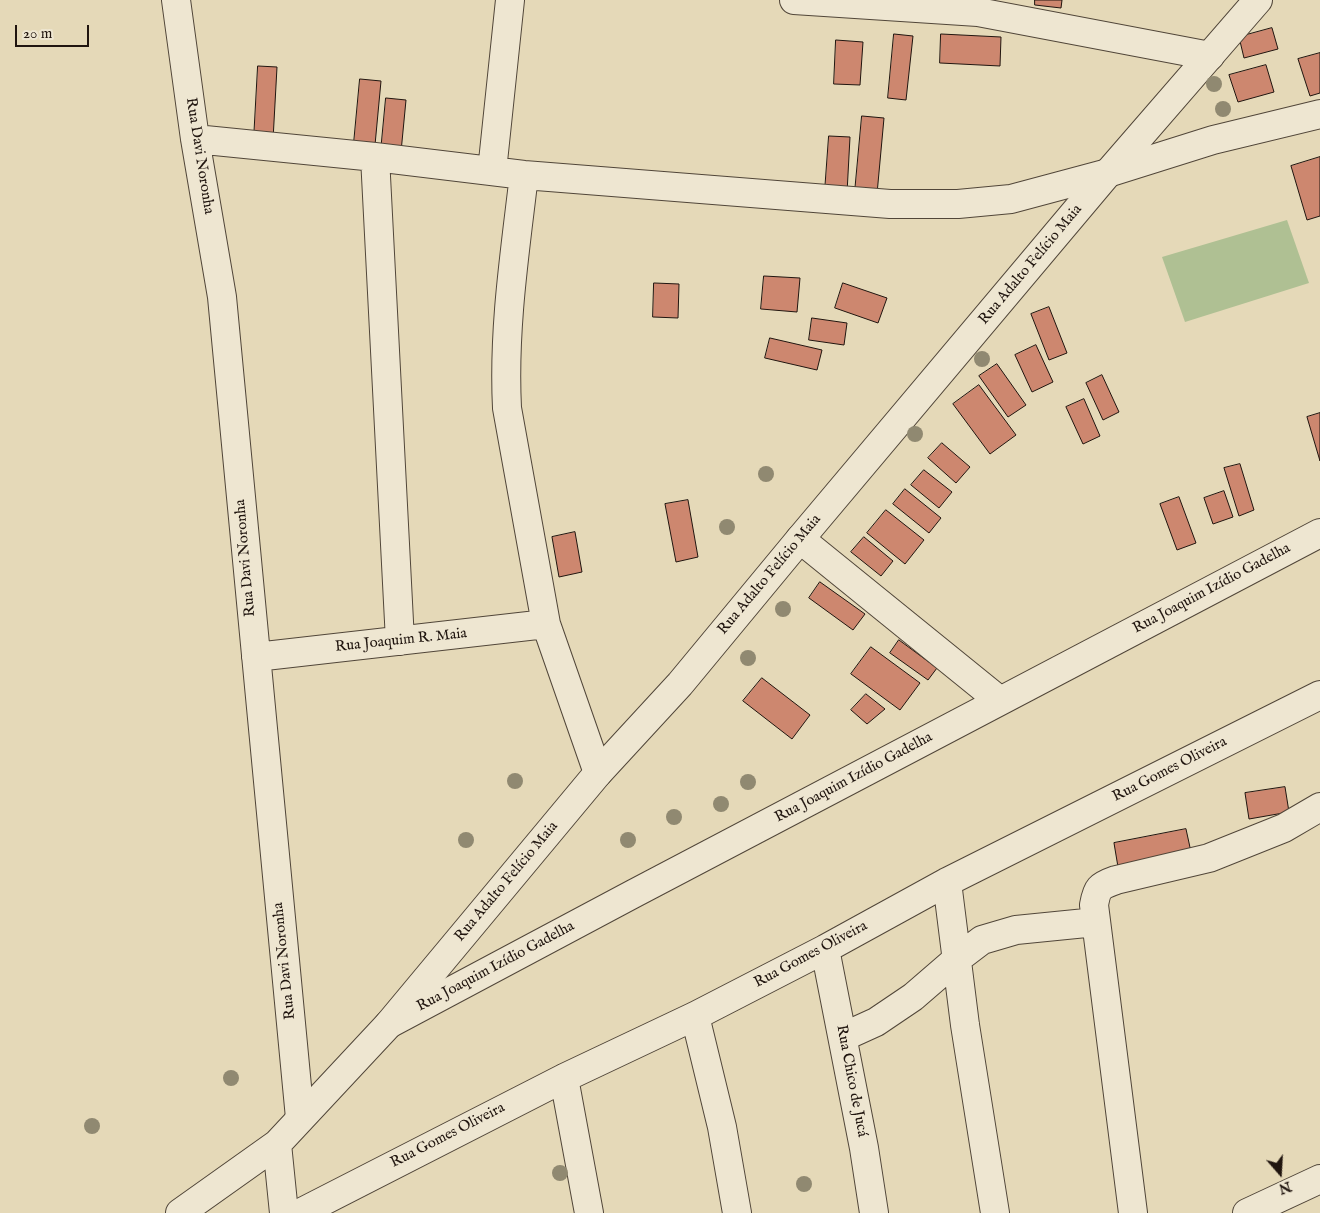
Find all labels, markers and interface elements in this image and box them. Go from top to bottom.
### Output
scale bar [18,15,91,47]
text: 20 m [23,24,52,43]
street label: Rua Davi Noronha [181,96,217,216]
street label: Rua Adalto Felício Maia [975,201,1087,329]
street label: Rua Davi Noronha [232,499,260,617]
street label: Rua Adalto Felício Maia [714,511,826,639]
street label: Rua Joaquim Izídio Gadelha [1130,540,1294,638]
street label: Rua Joaquim R. Maia [334,625,468,657]
street label: Rua Joaquim Izídio Gadelha [772,729,936,827]
street label: Rua Gomes Oliveira [1110,733,1230,807]
street label: Rua Adalto Felício Maia [451,818,563,946]
street label: Rua Davi Noronha [270,901,300,1021]
street label: Rua Joaquim Izídio Gadelha [414,918,578,1016]
street label: Rua Gomes Oliveira [751,918,871,992]
street label: Rua Chico de Jucá [831,1023,871,1139]
street label: Rua Gomes Oliveira [388,1099,508,1173]
north arrow [1255,1148,1305,1198]
text: N [1276,1177,1294,1198]

